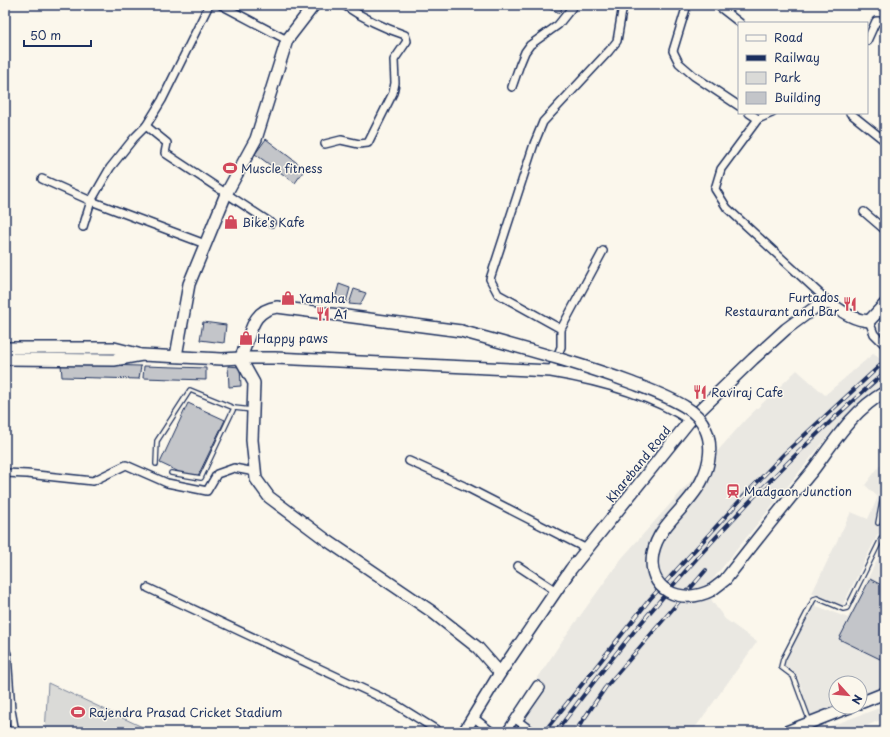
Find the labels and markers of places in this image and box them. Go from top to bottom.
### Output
place label: Muscle fitness [241,159,323,177]
sports icon: Muscle fitness [222,160,238,176]
place label: Bike's Kafe [242,213,305,231]
shop icon: Bike's Kafe [223,214,239,230]
place label: Furtados Restaurant and Bar [725,288,840,320]
place label: Yamaha [299,289,346,307]
shop icon: Yamaha [280,290,296,306]
restaurant icon: Furtados Restaurant and Bar [842,296,858,312]
place label: A1 [334,305,347,323]
restaurant icon: A1 [315,306,331,322]
place label: Happy paws [257,329,328,347]
shop icon: Happy paws [238,330,254,346]
place label: Raviraj Cafe [711,383,783,401]
restaurant icon: Raviraj Cafe [692,384,708,400]
place label: Madgaon Junction [744,482,852,500]
station icon: Madgaon Junction [725,483,741,499]
place label: Rajendra Prasad Cricket Stadium [89,703,282,721]
sports icon: Rajendra Prasad Cricket Stadium [70,704,86,720]

